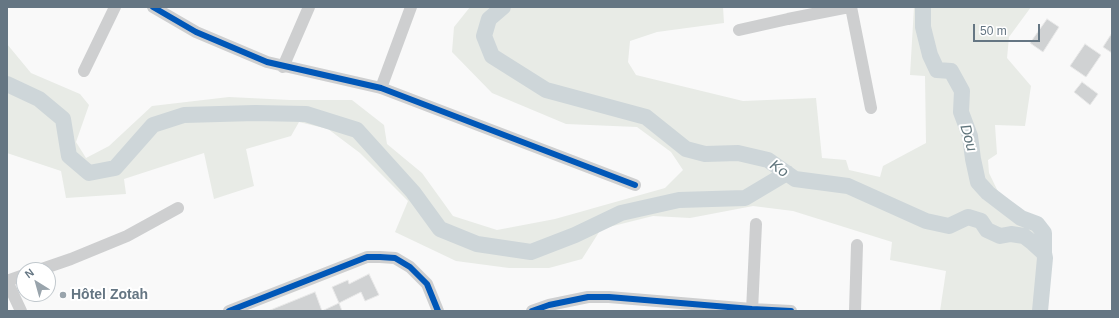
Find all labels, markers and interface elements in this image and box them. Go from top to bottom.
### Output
scale bar [975,16,1042,42]
text: 50 m [980,24,1007,38]
water label: Dou [956,122,980,154]
water label: Ko [766,156,792,182]
north arrow [16,262,56,302]
text: N [23,266,36,280]
place label: Hôtel Zotah [71,287,148,303]
marker: Hôtel Zotah [58,290,68,300]

